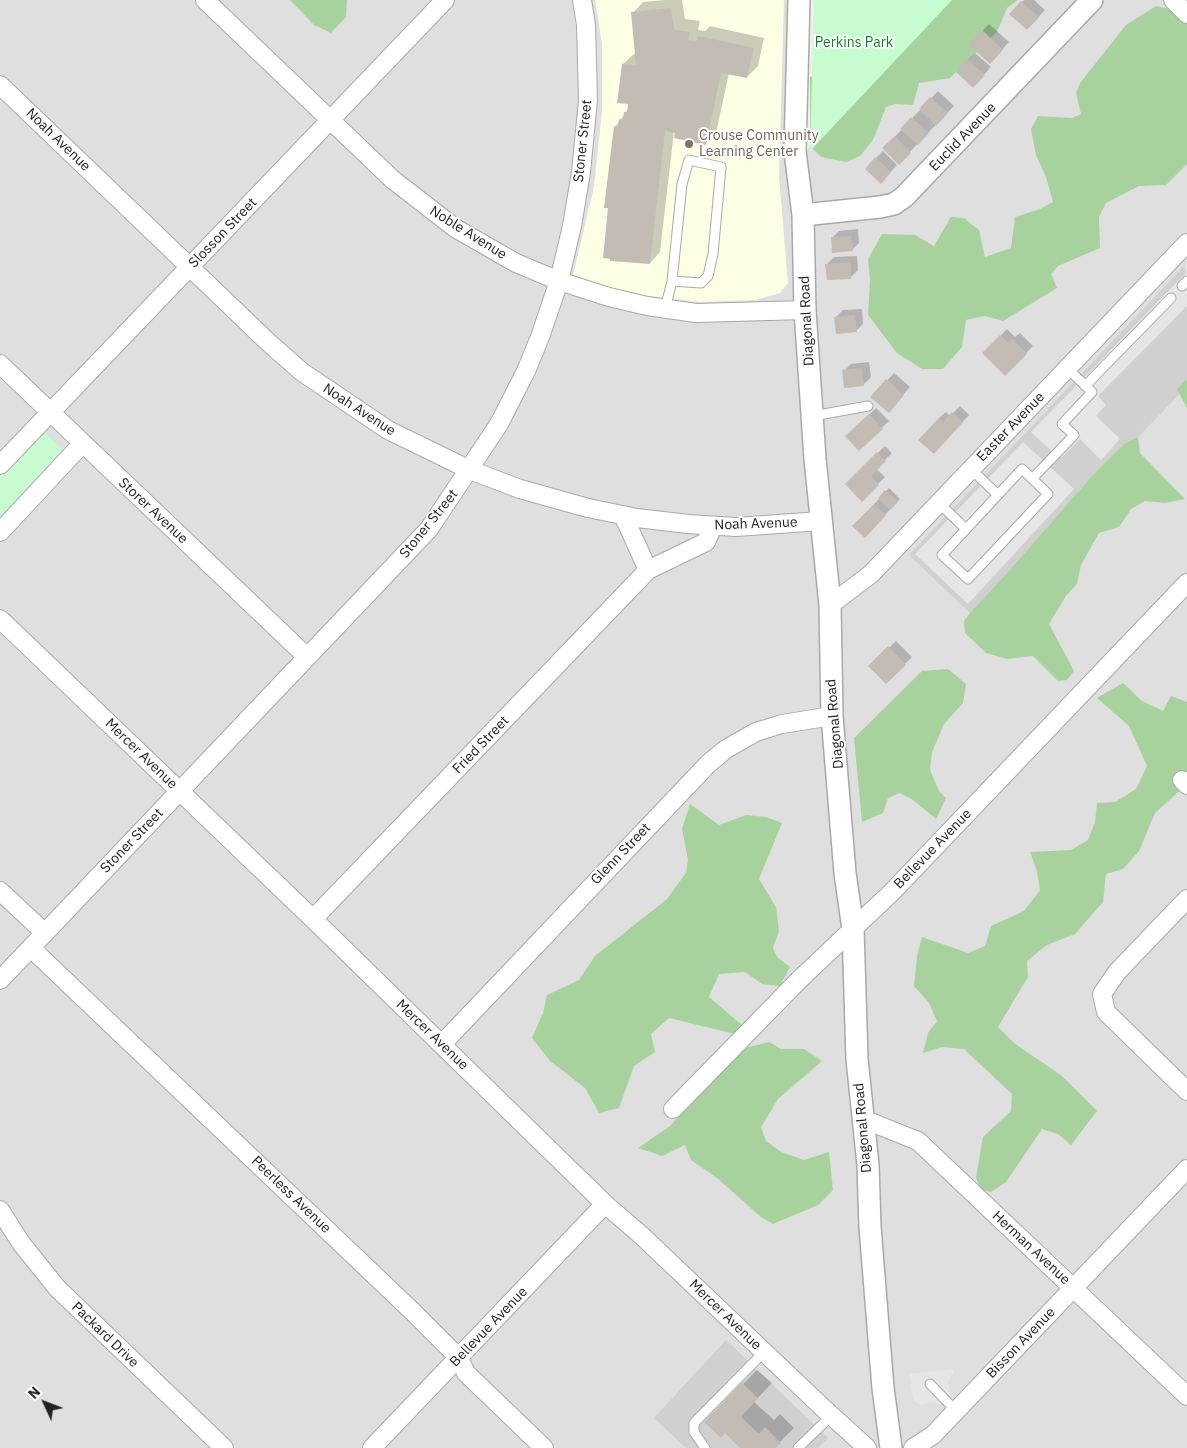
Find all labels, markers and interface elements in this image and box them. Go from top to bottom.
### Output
park label: Perkins Park [815,35,893,51]
street label: Stoner Street [570,99,596,183]
street label: Euclid Avenue [926,99,1000,175]
street label: Noah Avenue [22,105,94,175]
place label: Crouse Community Learning Center [699,128,819,160]
marker: Crouse Community Learning Center [683,138,695,150]
street label: Slosson Street [185,194,261,272]
street label: Noble Avenue [426,203,510,263]
street label: Diagonal Road [796,276,818,366]
street label: Noah Avenue [320,380,398,440]
street label: Easter Avenue [974,389,1048,465]
street label: Storer Avenue [115,475,191,547]
street label: Stoner Street [396,486,462,562]
street label: Noah Avenue [714,514,798,534]
street label: Diagonal Road [823,678,847,770]
street label: Fried Street [449,713,513,777]
street label: Mercer Avenue [101,715,181,793]
street label: Stoner Street [97,805,167,877]
street label: Bellevue Avenue [891,806,975,892]
street label: Glenn Street [588,820,654,888]
street label: Mercer Avenue [392,996,472,1074]
street label: Diagonal Road [851,1082,875,1174]
street label: Peerless Avenue [248,1153,334,1237]
street label: Herman Avenue [989,1208,1073,1288]
street label: Mercer Avenue [685,1276,765,1354]
street label: Bellevue Avenue [447,1284,531,1370]
street label: Packard Drive [68,1299,142,1371]
street label: Bisson Avenue [983,1304,1059,1382]
north arrow [20,1378,70,1428]
text: N [24,1383,44,1403]

